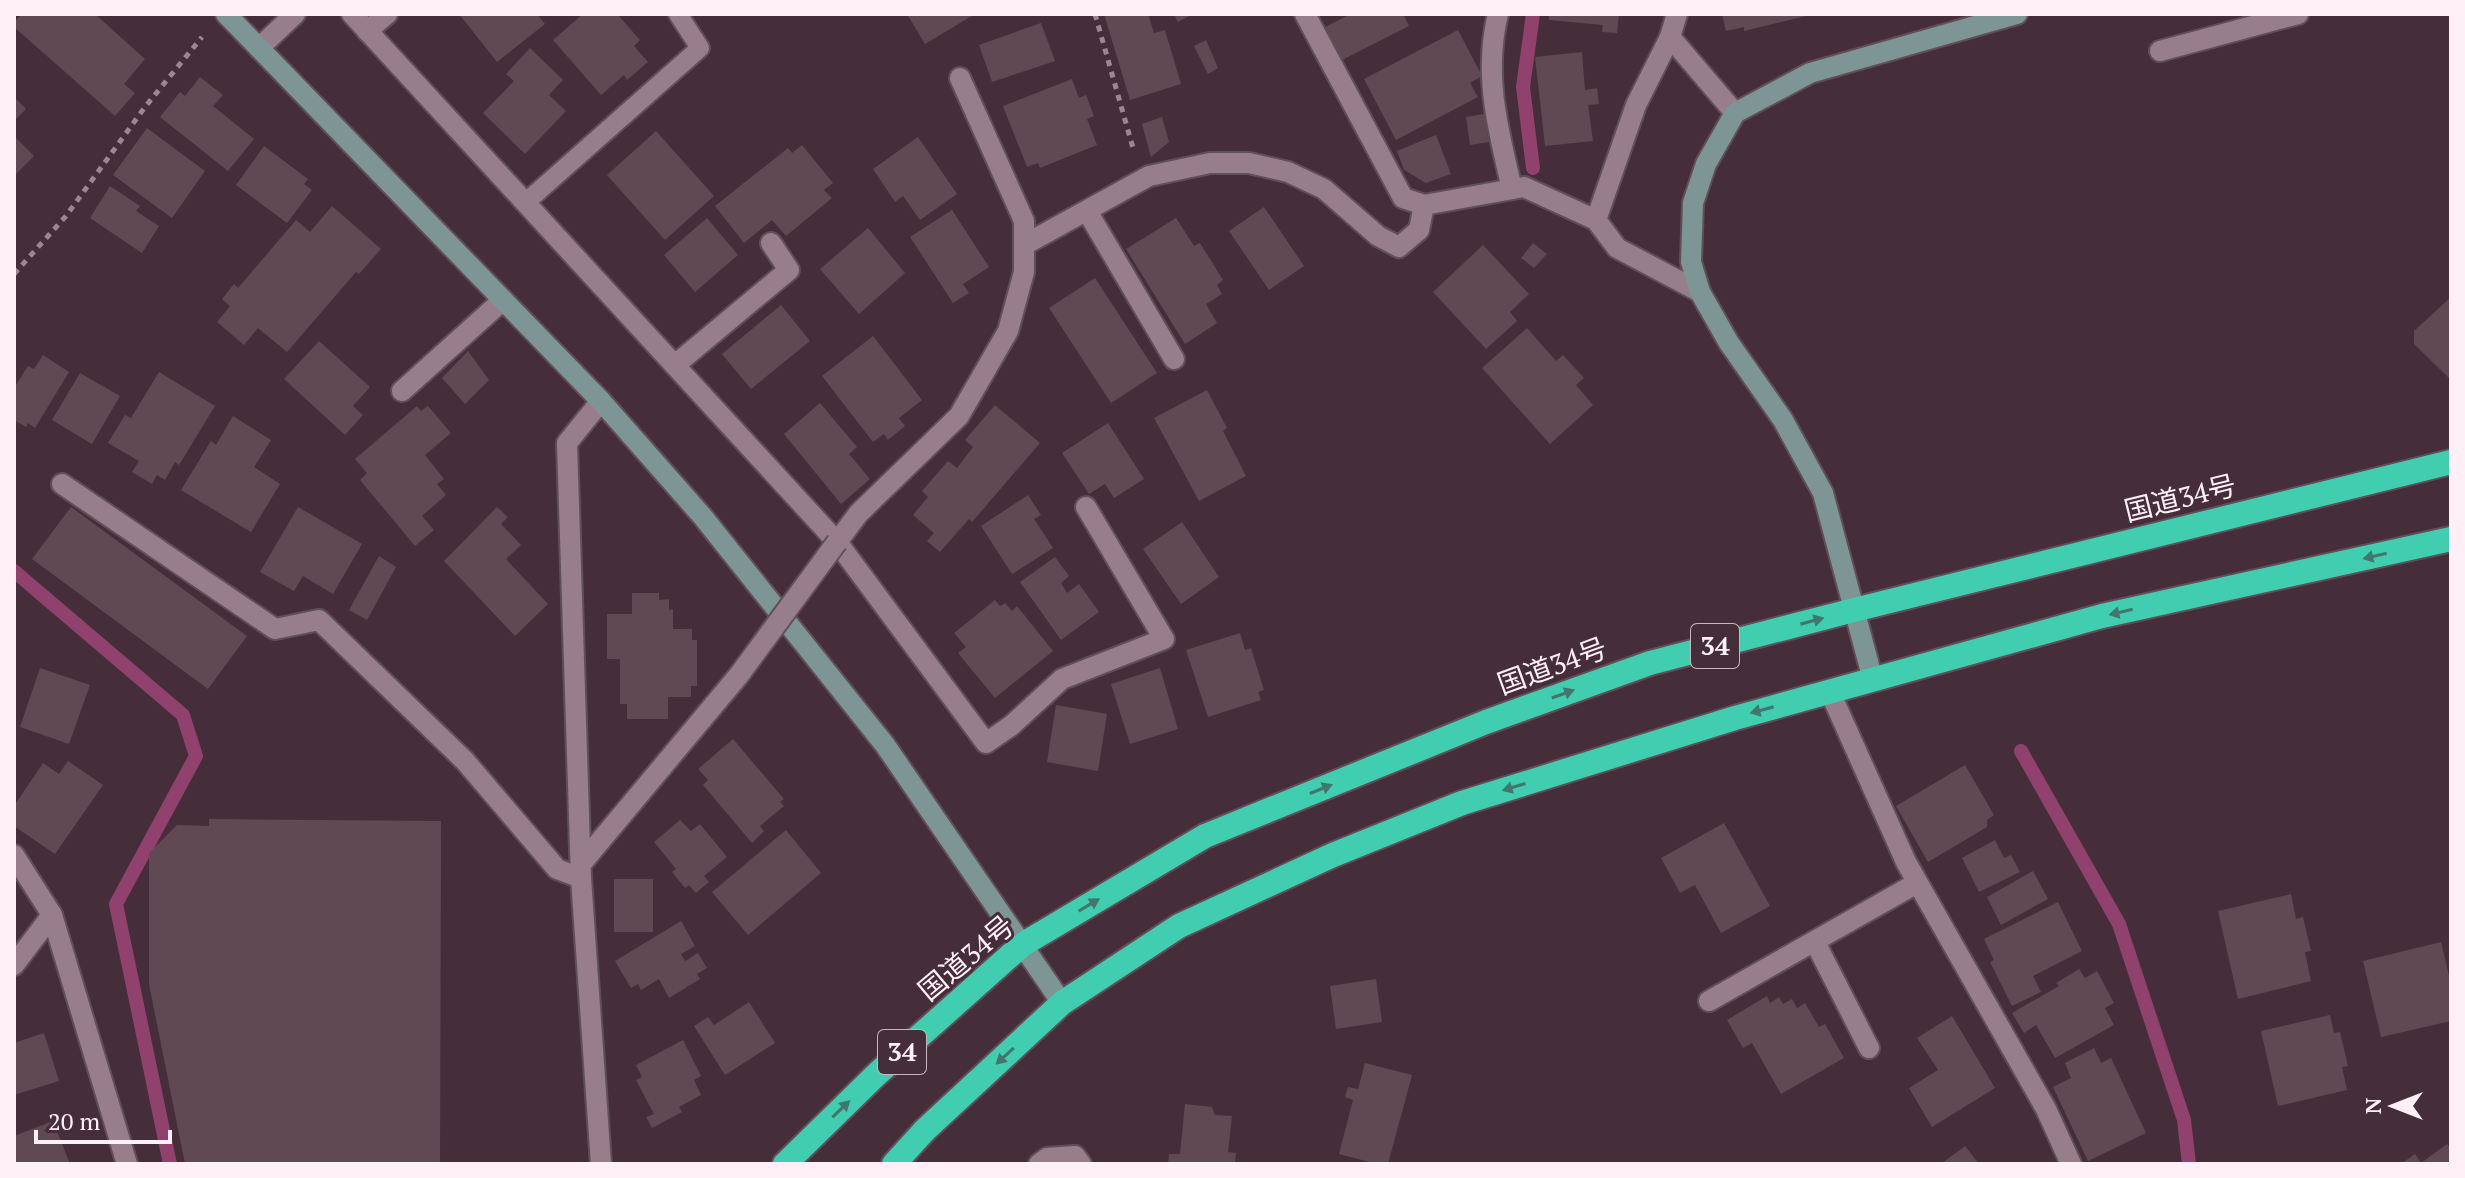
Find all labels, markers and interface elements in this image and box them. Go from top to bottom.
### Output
street label: 国道34号 [2120,466,2240,529]
one-way arrow [2362,550,2387,563]
one-way arrow [2108,606,2133,619]
one-way arrow [1800,614,1825,626]
road number: 34 [1691,624,1739,668]
street label: 国道34号 [1492,629,1612,702]
one-way arrow [1551,687,1575,700]
one-way arrow [1750,705,1775,717]
one-way arrow [1501,781,1525,793]
one-way arrow [1309,782,1333,795]
one-way arrow [1078,898,1100,912]
street label: 国道34号 [910,907,1021,1008]
road number: 34 [878,1030,926,1074]
one-way arrow [996,1046,1015,1064]
north arrow [2353,1066,2433,1146]
scale bar [36,1094,170,1144]
text: N [2358,1097,2387,1114]
one-way arrow [831,1101,850,1119]
text: 20 m [48,1105,100,1137]

